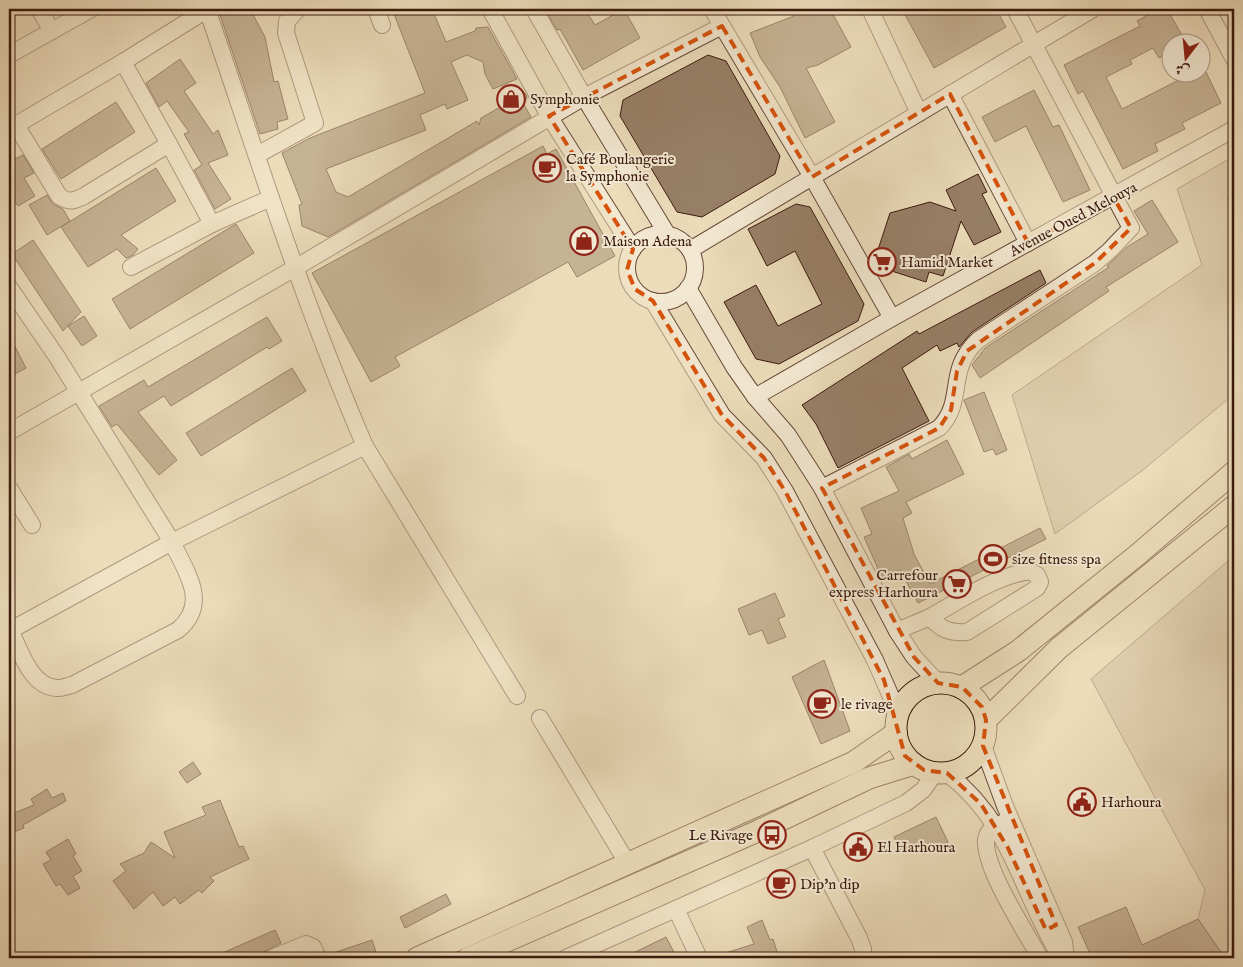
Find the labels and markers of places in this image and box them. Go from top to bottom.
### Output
shop icon: Symphonie [496,84,526,114]
place label: Symphonie [530,90,599,109]
place label: Café Boulangerie la Symphonie [566,150,675,186]
cafe icon: Café Boulangerie la Symphonie [532,153,562,183]
shop icon: Maison Adena [569,226,599,256]
place label: Maison Adena [603,232,692,251]
supermarket icon: Hamid Market [867,247,897,277]
place label: Hamid Market [901,253,993,272]
sports icon: size fitness spa [978,544,1008,574]
place label: size fitness spa [1012,550,1101,569]
place label: Carrefour express Harhoura [829,566,939,602]
supermarket icon: Carrefour express Harhoura [942,569,972,599]
cafe icon: le rivage [807,689,837,719]
place label: le rivage [841,695,893,714]
public building icon: Harhoura [1067,787,1097,817]
place label: Harhoura [1101,793,1162,812]
bus stop icon: Le Rivage [757,820,787,850]
place label: Le Rivage [689,826,753,845]
public building icon: El Harhoura [843,832,873,862]
place label: El Harhoura [877,838,956,857]
cafe icon: Dip'n dip [766,869,796,899]
place label: Dip'n dip [800,875,860,894]

